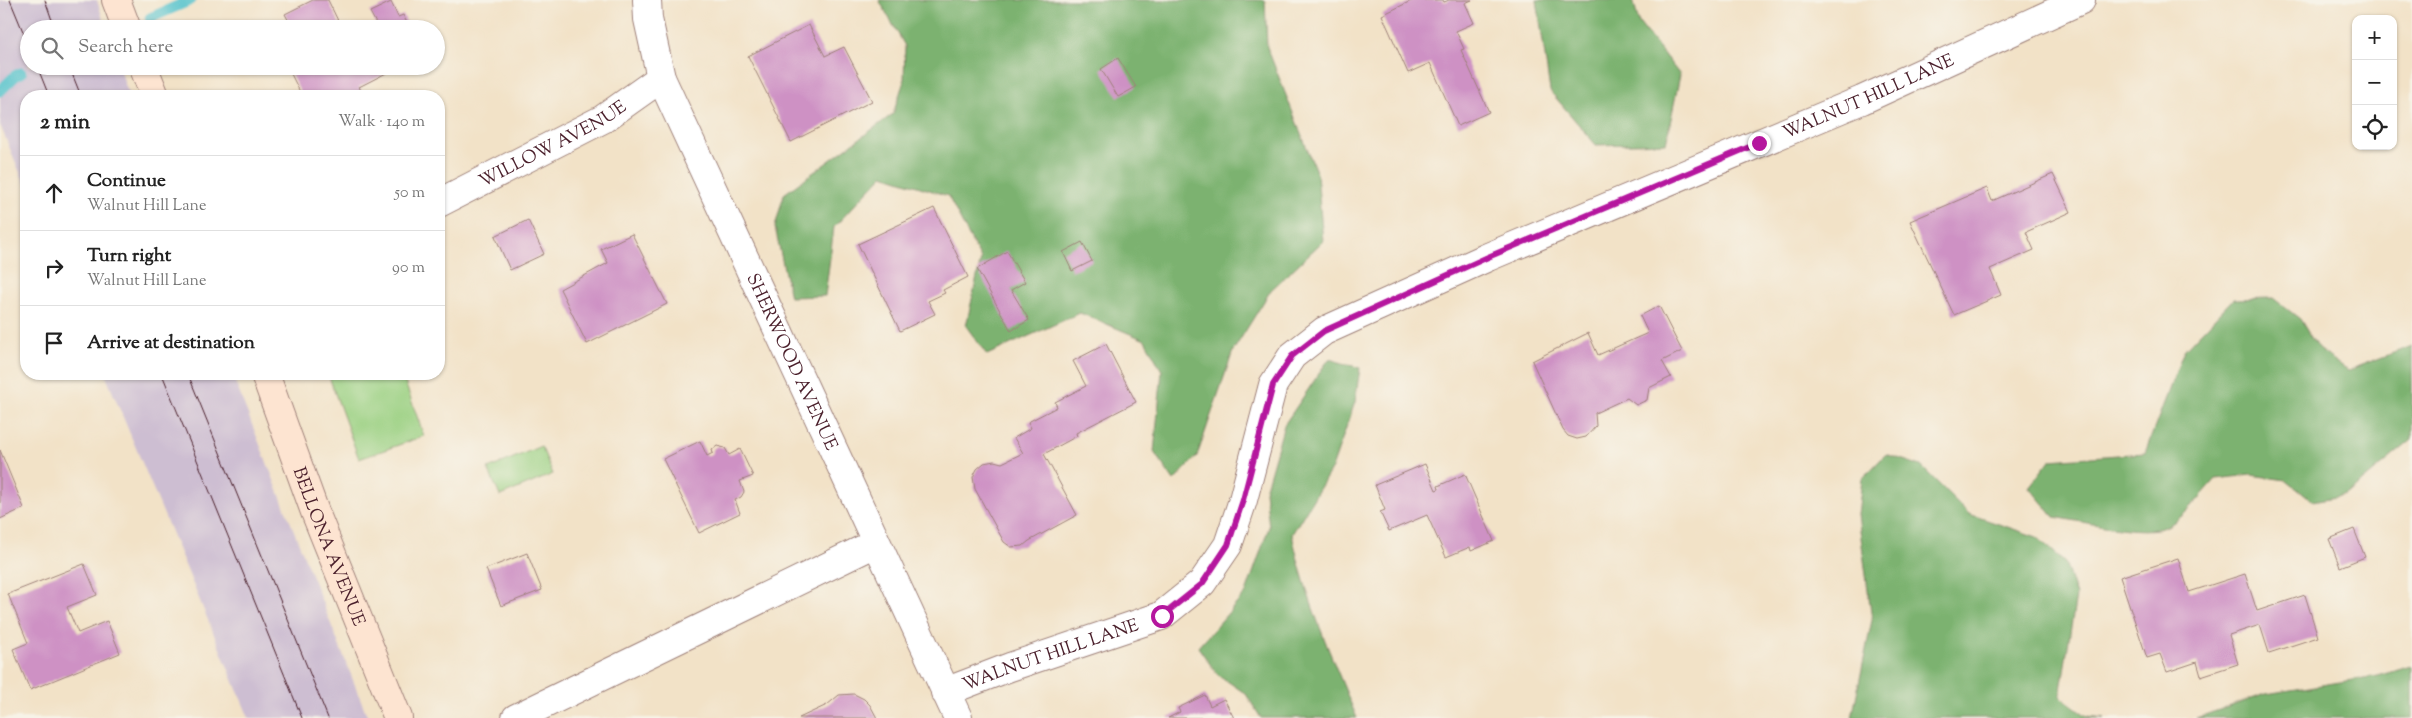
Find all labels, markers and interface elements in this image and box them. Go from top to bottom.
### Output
map controls [2352,15,2397,150]
button: + [2352,15,2397,60]
search box [20,20,445,75]
icon: search [38,34,66,62]
text: Search here [78,34,173,61]
street label: WALNUT HILL LANE [1779,49,1959,147]
button: − [2352,60,2397,105]
street label: WILLOW AVENUE [475,95,633,195]
button: locate [2352,105,2397,150]
text: 2 min [40,108,90,138]
text: Walk · 140 m [338,111,425,134]
route end [1748,132,1771,155]
text: Continue [87,168,166,195]
icon: ahead [40,179,68,207]
text: 50 m [394,182,425,205]
text: Walnut Hill Lane [87,195,206,218]
text: Turn right [87,243,171,270]
icon: right [40,254,68,282]
text: 90 m [392,257,425,280]
text: Walnut Hill Lane [87,270,206,293]
street label: SHERWOOD AVENUE [738,270,843,455]
icon: arrive [40,329,68,357]
text: Arrive at destination [87,330,255,357]
street label: BELLONA AVENUE [285,464,371,631]
route start [1151,605,1174,628]
street label: WALNUT HILL LANE [959,613,1143,699]

